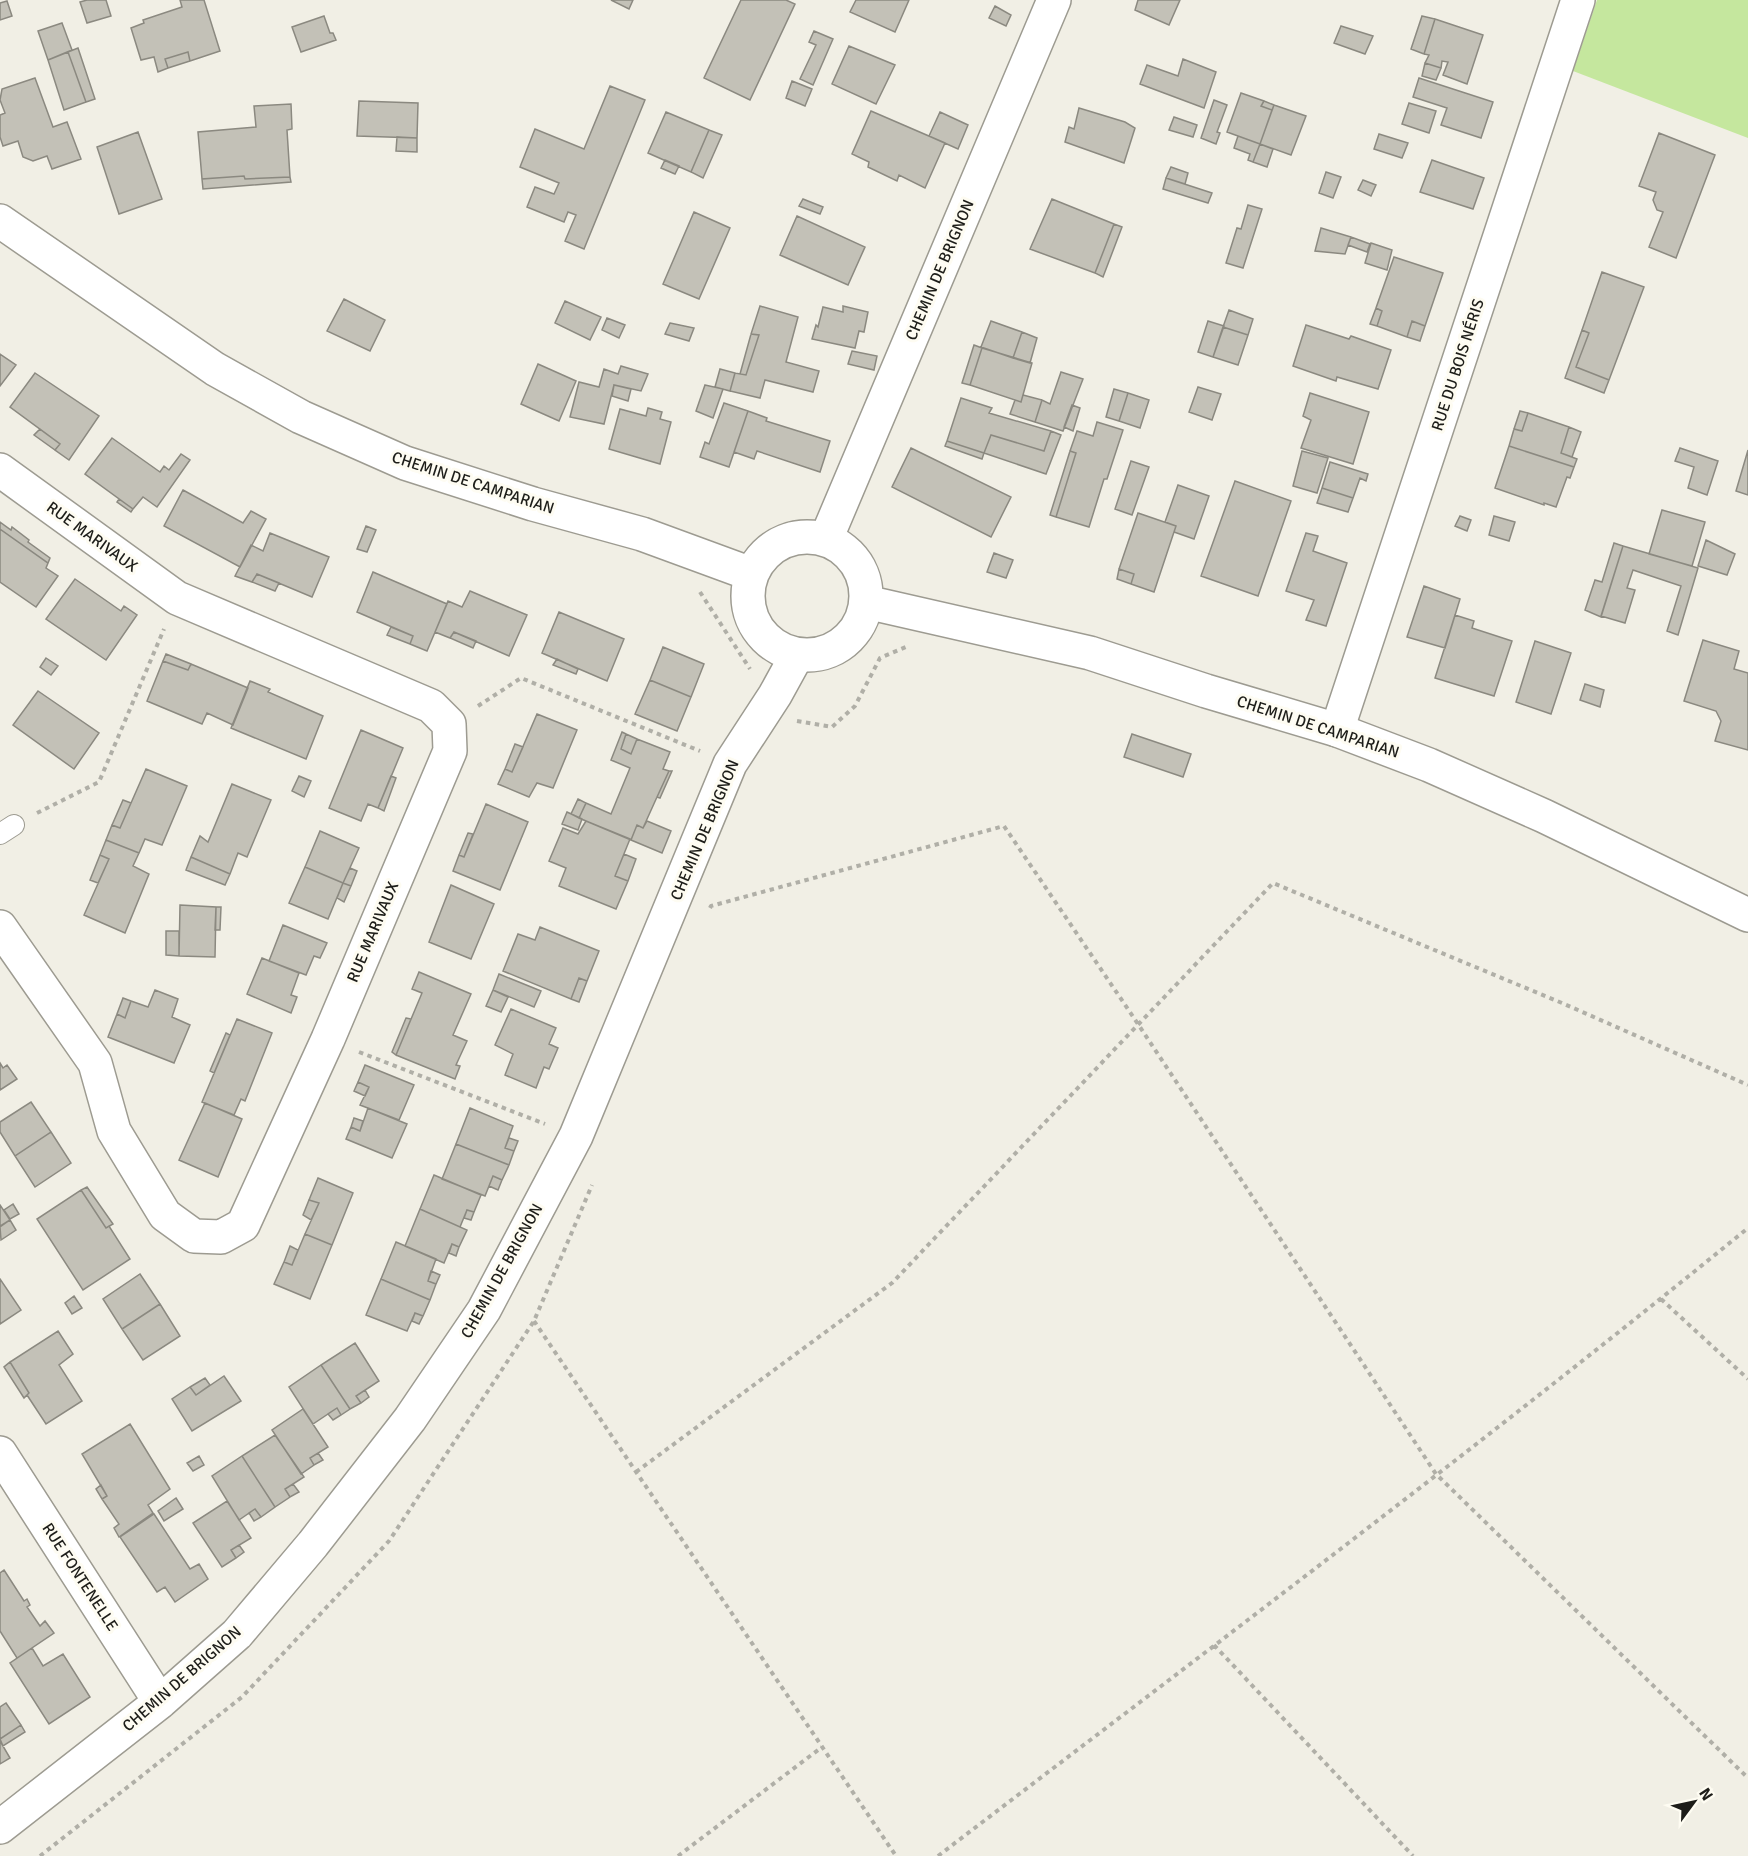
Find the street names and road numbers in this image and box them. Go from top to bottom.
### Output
street label: CHEMIN DE BRIGNON [901,197,979,343]
street label: RUE DU BOIS NÉRIS [1427,296,1489,434]
street label: CHEMIN DE CAMPARIAN [389,447,557,519]
street label: RUE MARIVAUX [43,497,142,577]
street label: CHEMIN DE CAMPARIAN [1234,691,1402,763]
street label: CHEMIN DE BRIGNON [666,757,744,903]
street label: RUE MARIVAUX [343,878,403,985]
street label: CHEMIN DE BRIGNON [457,1200,547,1342]
street label: RUE FONTENELLE [38,1519,122,1635]
street label: CHEMIN DE BRIGNON [118,1622,246,1736]

